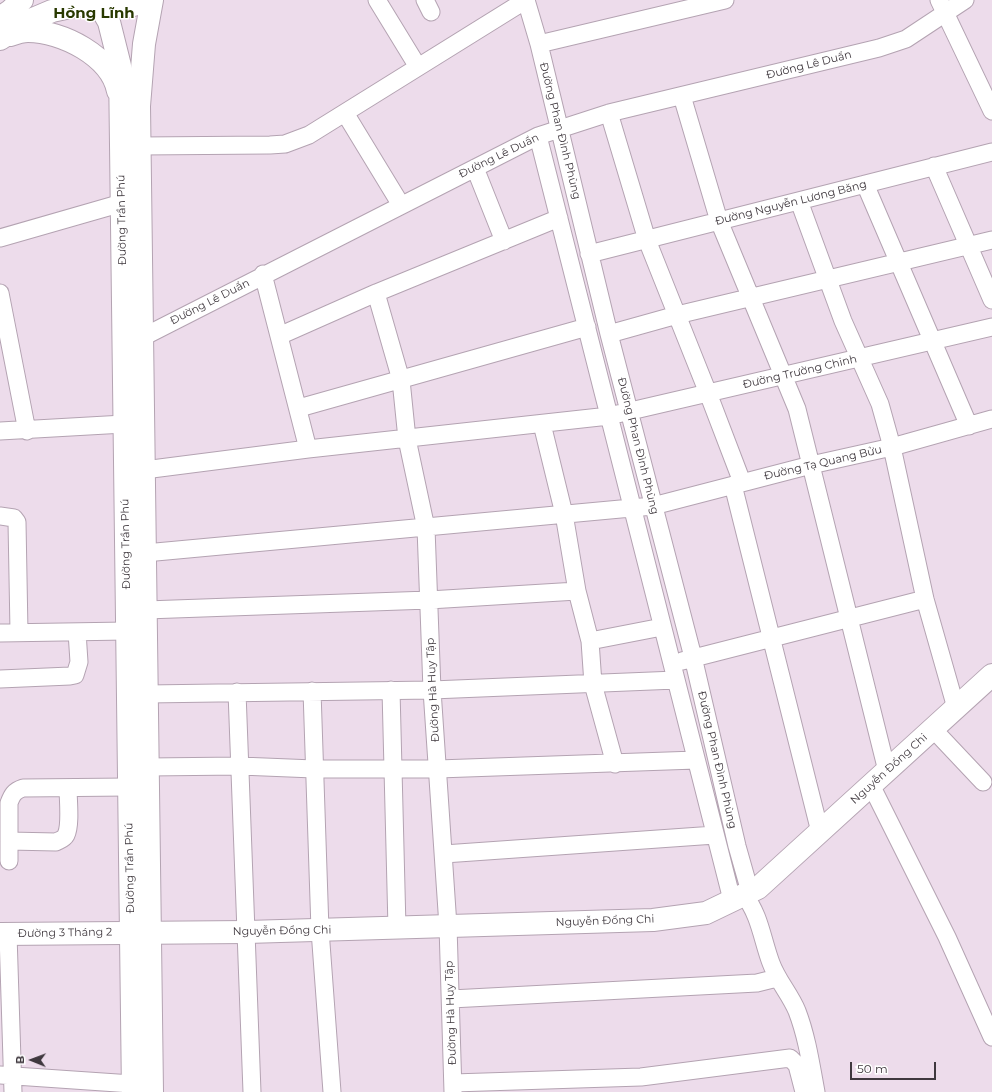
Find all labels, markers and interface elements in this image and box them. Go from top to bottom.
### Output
district label: Hồng Lĩnh [53,5,135,23]
street label: Đường Lê Duẩn [765,48,853,82]
street label: Đường Phan Đình Phùng [537,61,583,201]
street label: Đường Lê Duẩn [457,131,541,181]
street label: Đường Trần Phú [115,174,129,266]
street label: Đường Nguyễn Lương Băng [714,178,868,228]
street label: Đường Lê Duẩn [168,276,252,328]
street label: Đường Trường Chinh [742,352,858,392]
street label: Đường Phan Đình Phùng [615,376,661,516]
street label: Đường Tạ Quang Bửu [763,443,883,483]
street label: Đường Trần Phú [119,498,133,590]
street label: Đường Hà Huy Tập [424,637,442,743]
street label: Đường Phan Đình Phùng [695,690,739,830]
street label: Nguyễn Đổng Chi [848,731,930,807]
street label: Đường Trần Phú [123,822,137,914]
street label: Nguyễn Đổng Chi [555,913,655,929]
street label: Nguyễn Đổng Chi [233,924,331,938]
street label: Đường 3 Tháng 2 [18,926,112,940]
street label: Đường Hà Huy Tập [443,961,459,1065]
north arrow [12,1040,52,1080]
scale bar [852,1054,938,1080]
text: B [13,1055,27,1064]
text: 50 m [857,1061,888,1076]

